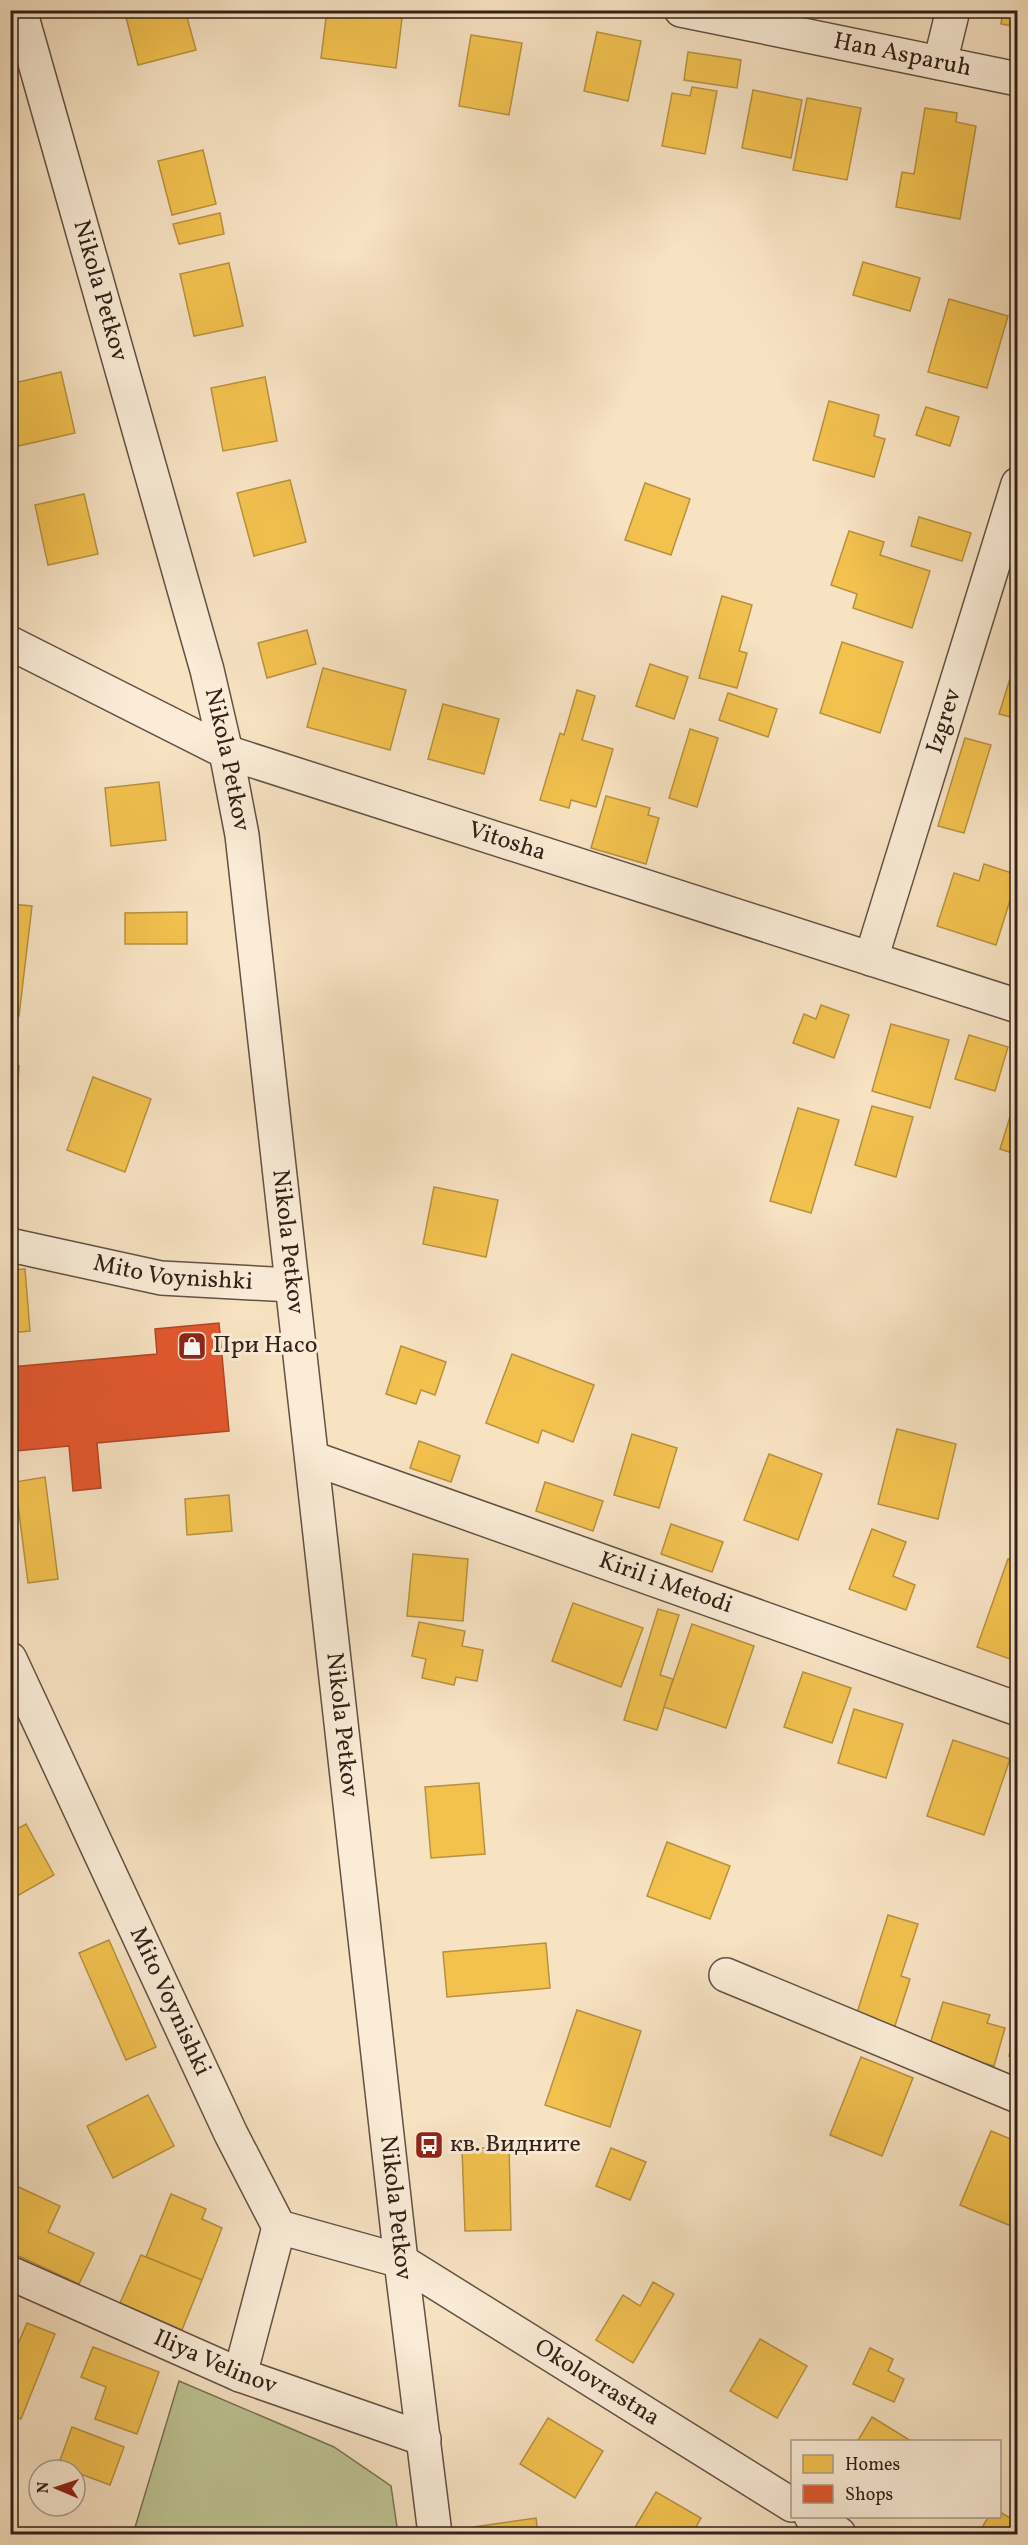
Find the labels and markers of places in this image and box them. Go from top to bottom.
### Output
place label: При Насо [213,1329,318,1363]
shop icon: При Насо [176,1330,208,1362]
place label: кв. Видните [450,2128,581,2162]
bus stop icon: кв. Видните [413,2129,445,2161]

